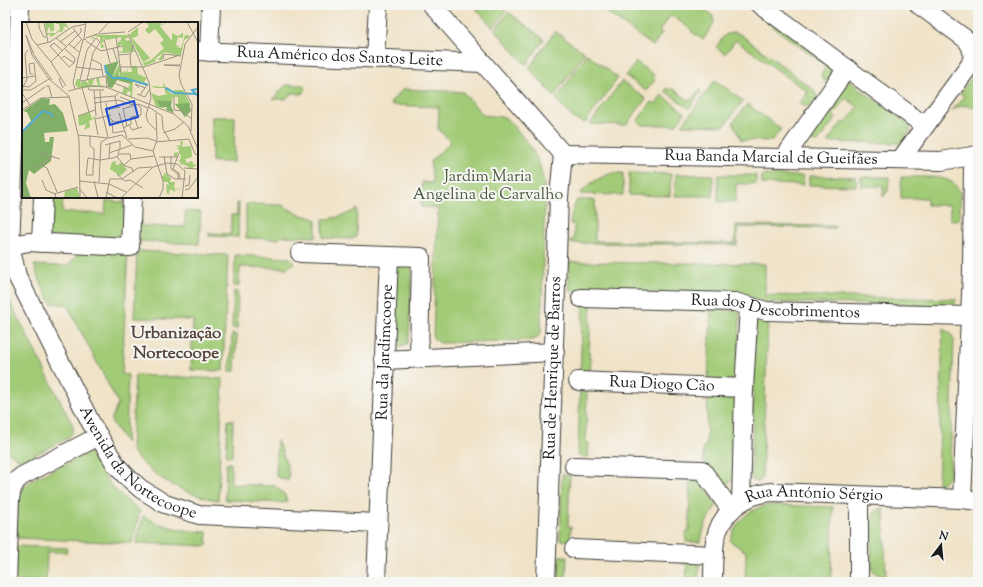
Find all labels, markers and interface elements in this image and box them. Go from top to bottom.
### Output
inset map [22,22,198,198]
street label: Rua Américo dos Santos Leite [236,41,444,73]
street label: Rua Banda Marcial de Gueifães [664,144,878,171]
park label: Jardim Maria Angelina de Carvalho [413,166,563,207]
street label: Rua de Henrique de Barros [539,276,568,460]
street label: Rua da Jardimcoope [371,284,399,421]
street label: Rua dos Descobrimentos [690,289,860,325]
district label: Urbanização Nortecoope [131,322,221,366]
street label: Rua Diogo Cão [609,371,715,398]
street label: Avenida da Nortecoope [73,402,200,525]
street label: Rua António Sérgio [742,480,883,510]
north arrow [921,525,961,565]
text: N [936,527,950,545]

